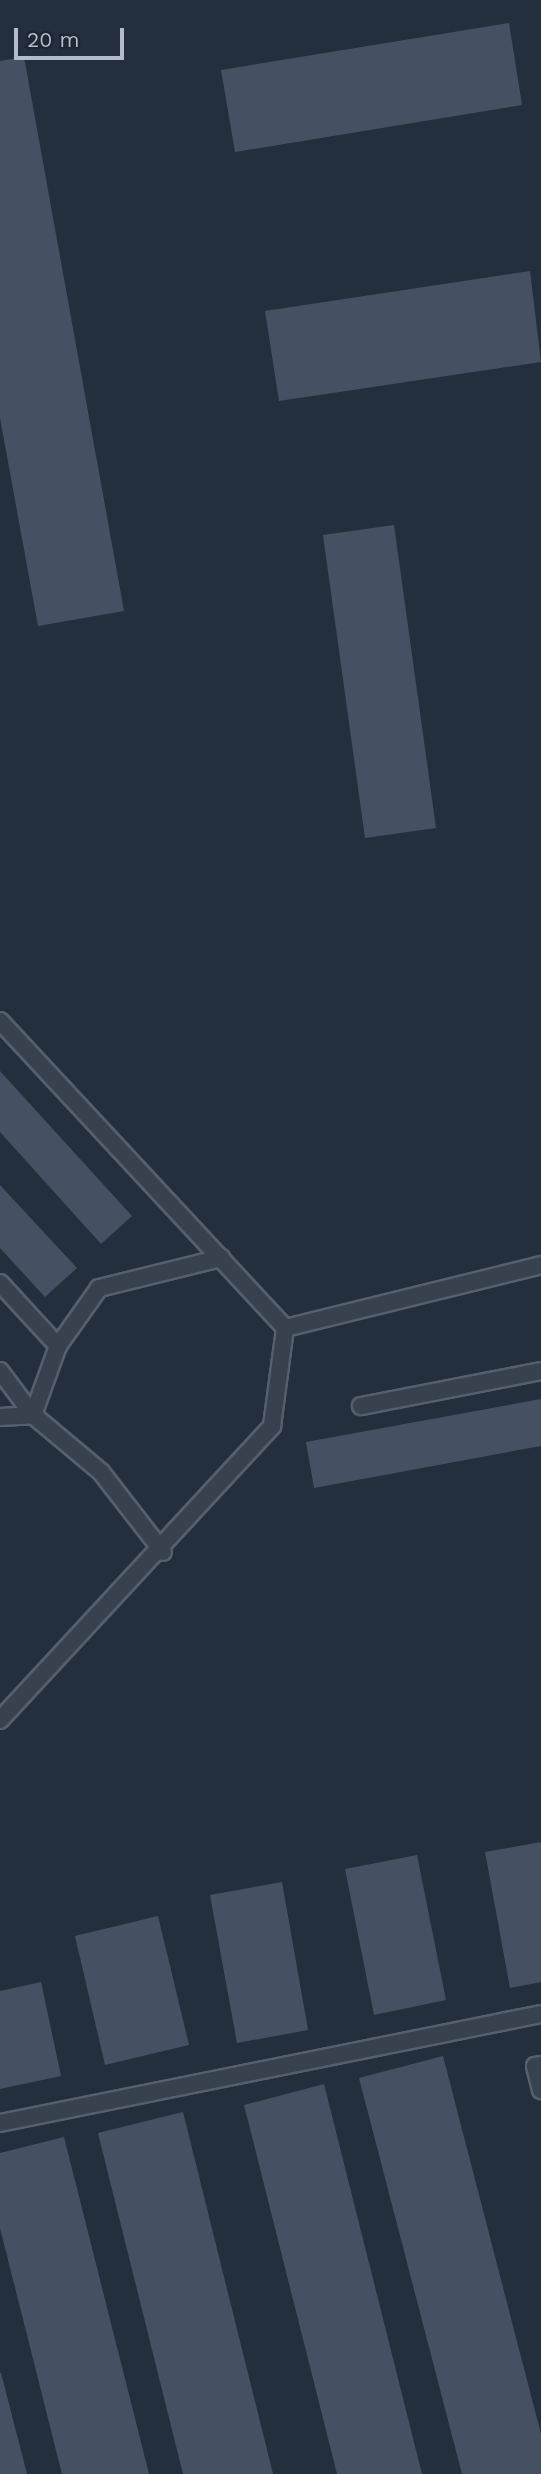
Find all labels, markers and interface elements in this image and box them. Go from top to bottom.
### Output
scale bar [18,14,128,58]
text: 20 m [27,27,79,52]

